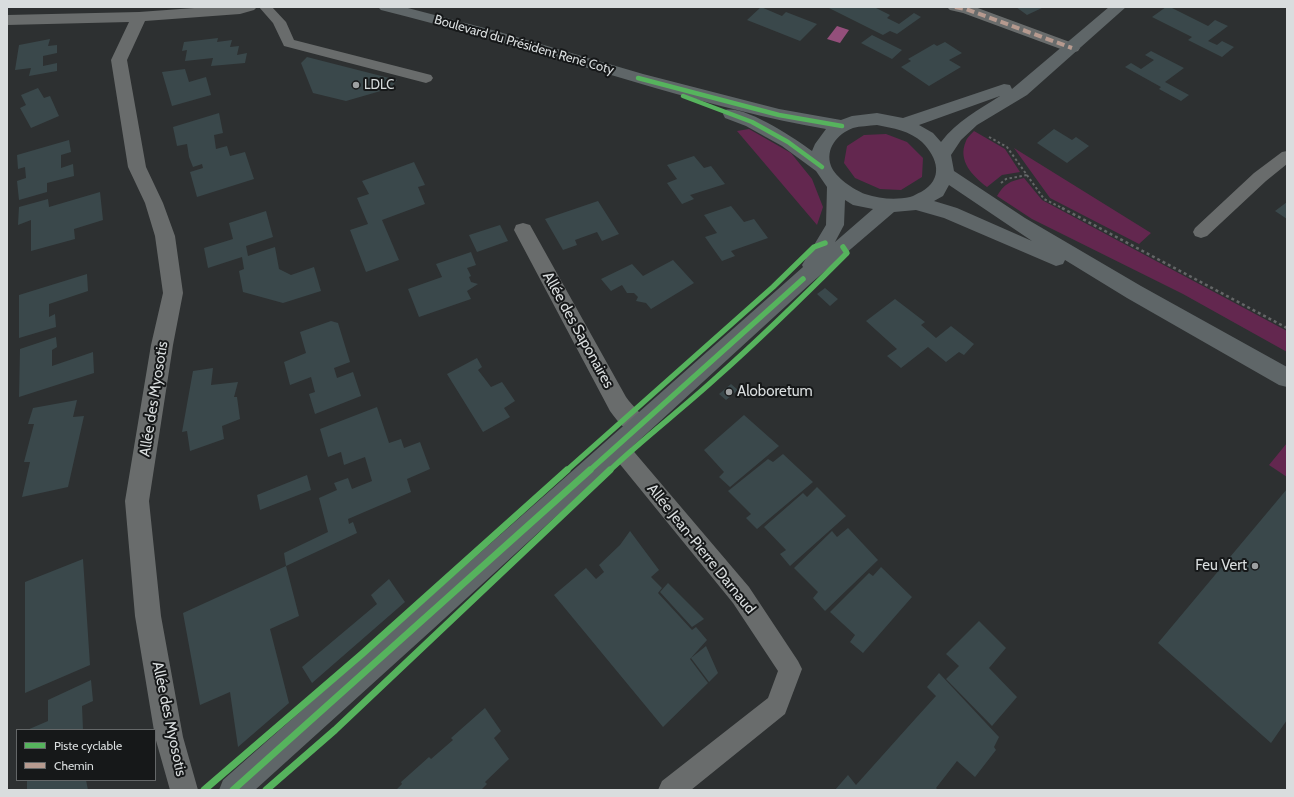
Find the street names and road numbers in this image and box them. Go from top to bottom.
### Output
street label: Boulevard du Président René Coty [432,12,616,78]
street label: Allée des Saponaires [539,269,617,391]
street label: Allée des Myosotis [136,340,172,458]
street label: Allée Jean-Pierre Darnaud [643,480,759,618]
street label: Allée des Myosotis [148,660,190,778]

